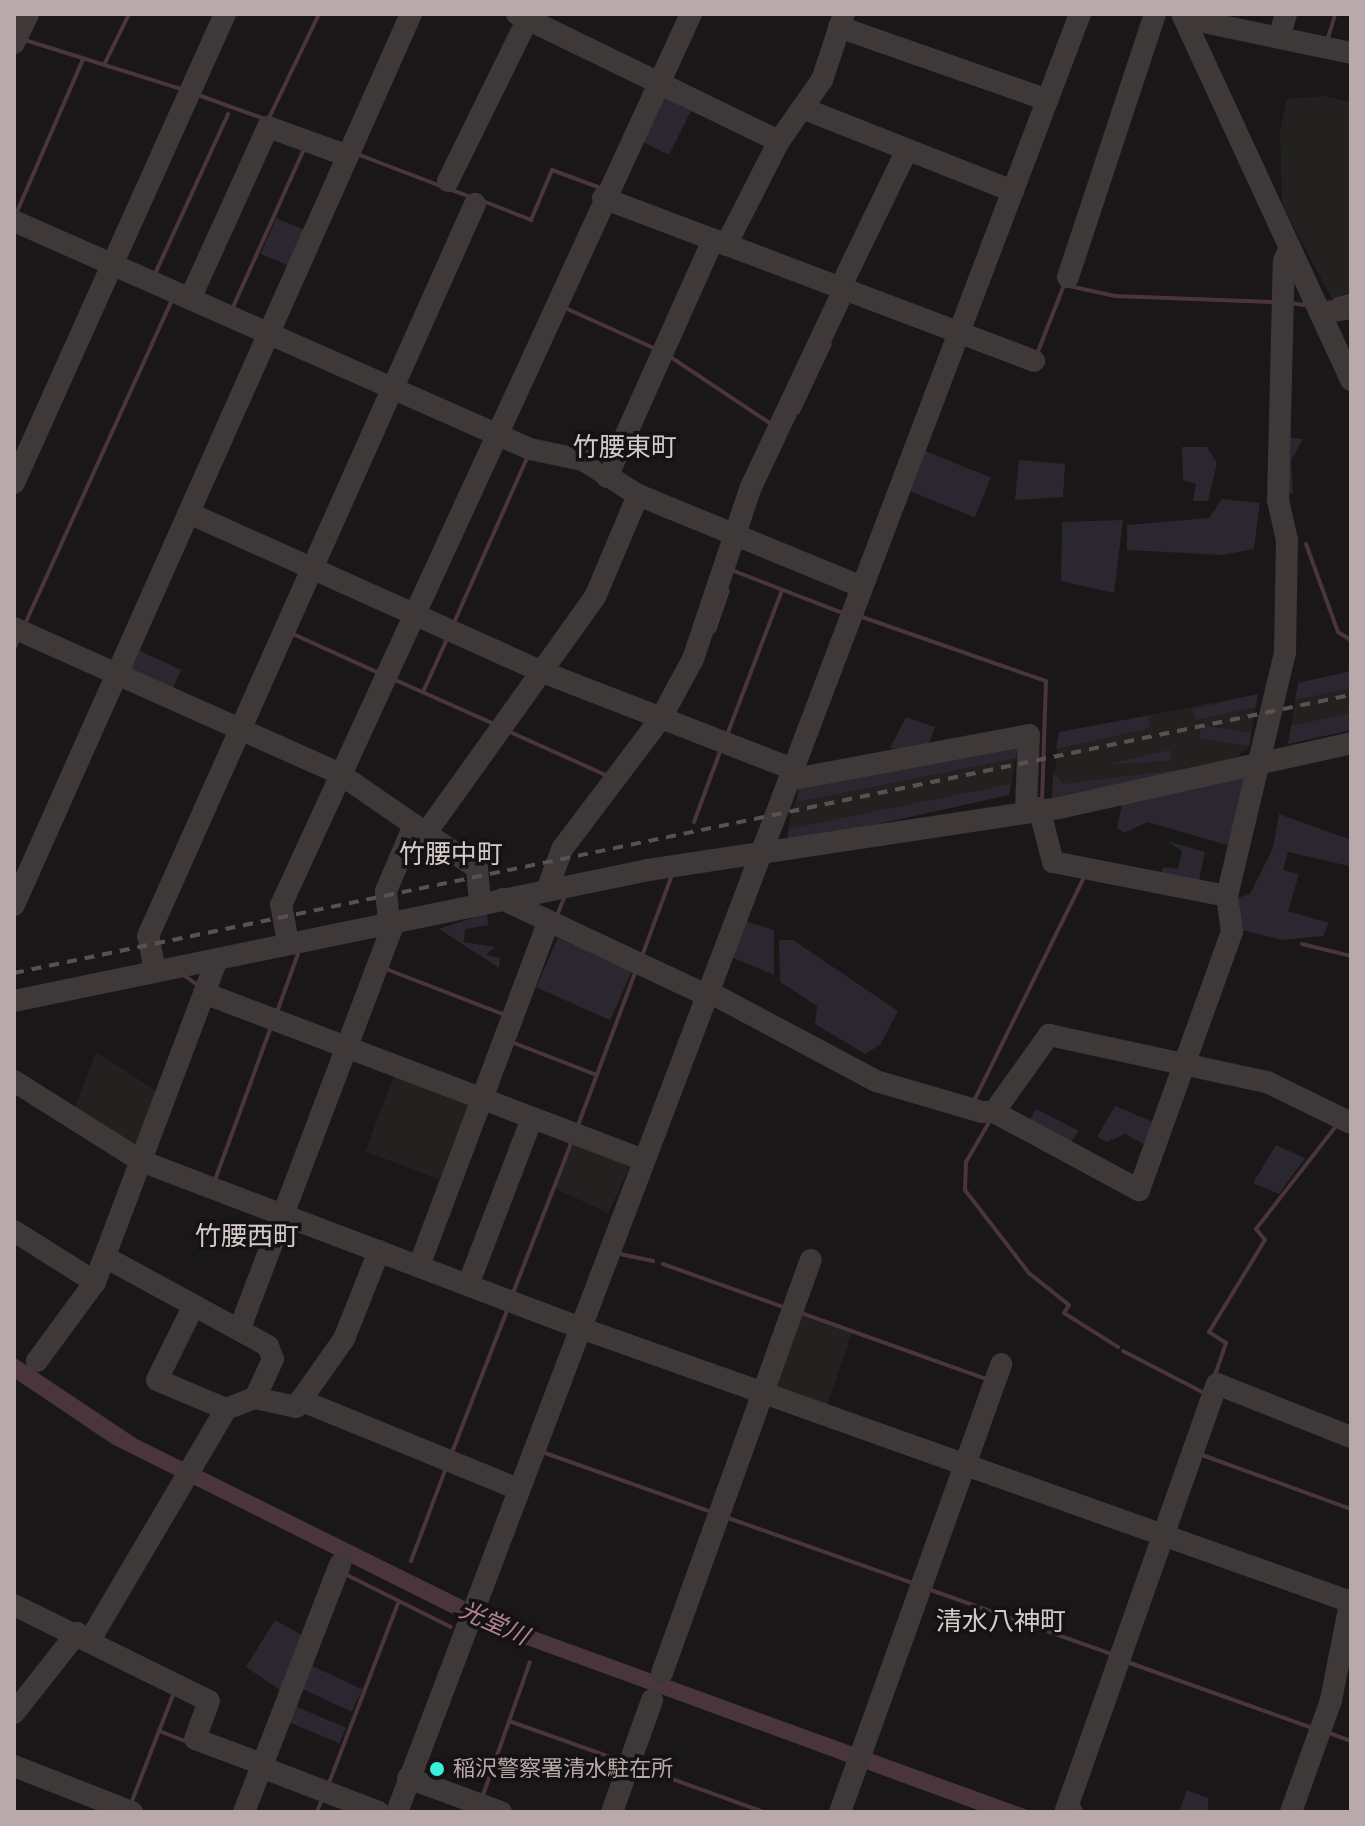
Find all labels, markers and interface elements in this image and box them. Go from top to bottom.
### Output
district label: 竹腰東町 [573,432,677,464]
district label: 竹腰中町 [399,839,503,871]
district label: 竹腰西町 [195,1221,299,1253]
water label: 光堂川 [455,1595,533,1651]
district label: 清水八神町 [936,1606,1066,1638]
place label: 稲沢警察署清水駐在所 [453,1756,673,1782]
marker: 稲沢警察署清水駐在所 [428,1760,446,1778]

